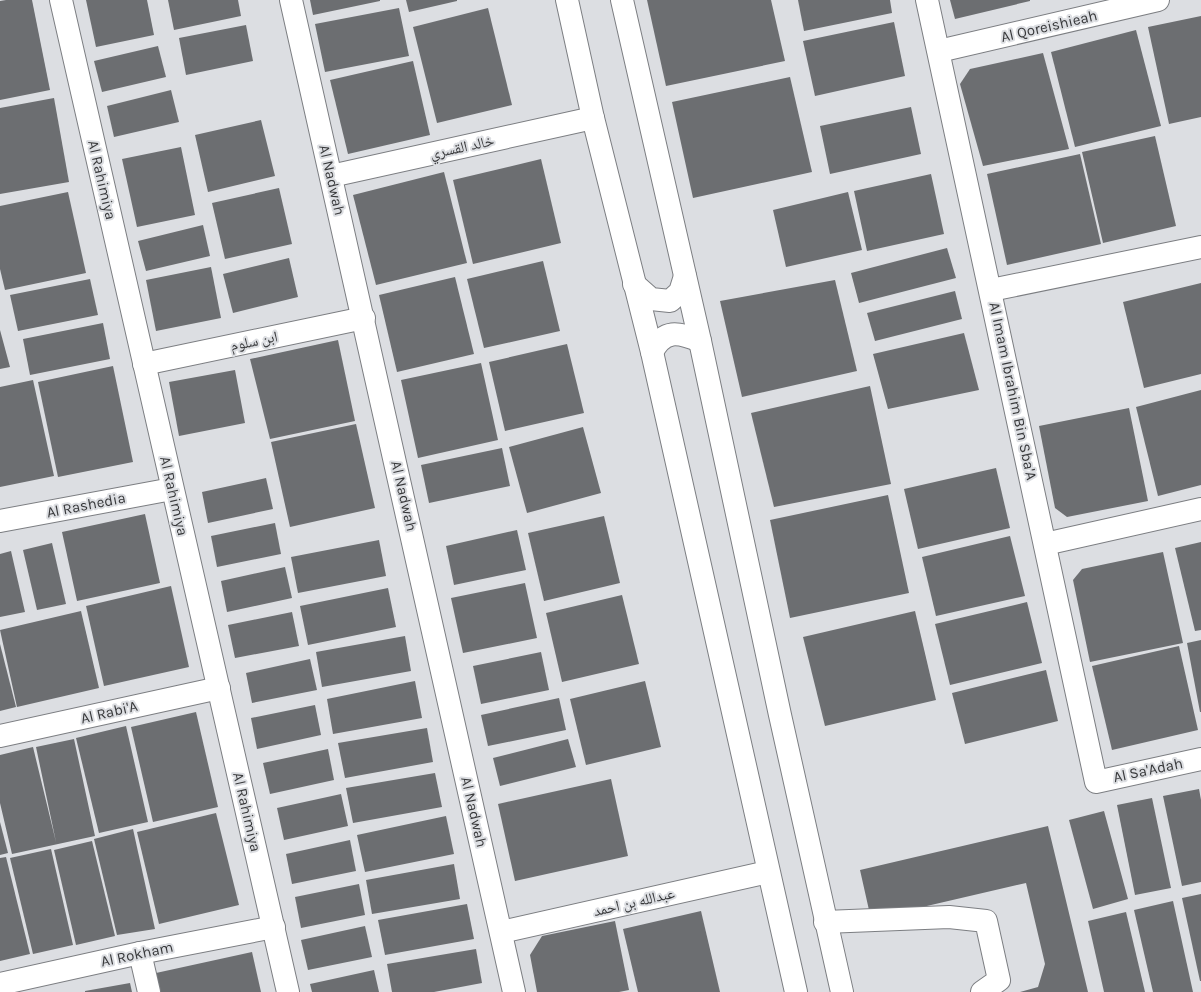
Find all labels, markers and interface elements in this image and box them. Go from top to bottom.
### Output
street label: Al Qoreishieah [999,6,1099,46]
street label: خالد القسري [428,131,497,165]
street label: Al Rahimiya [84,138,120,222]
street label: Al Nadwah [315,143,349,217]
street label: Al Imam Ibrahim Bin Sba'A [985,300,1041,482]
street label: ابن سلوم [229,327,280,356]
street label: Al Rahimiya [156,454,192,538]
street label: Al Nadwah [387,459,421,533]
street label: Al Rashedia [45,489,127,521]
street label: Al Rabi'A [79,697,140,727]
street label: Al Sa'Adah [1112,754,1184,786]
street label: Al Rahimiya [229,770,265,854]
street label: Al Nadwah [457,775,491,849]
street label: عبدالله بن احمد [592,884,677,921]
street label: Al Rokham [99,938,175,970]

